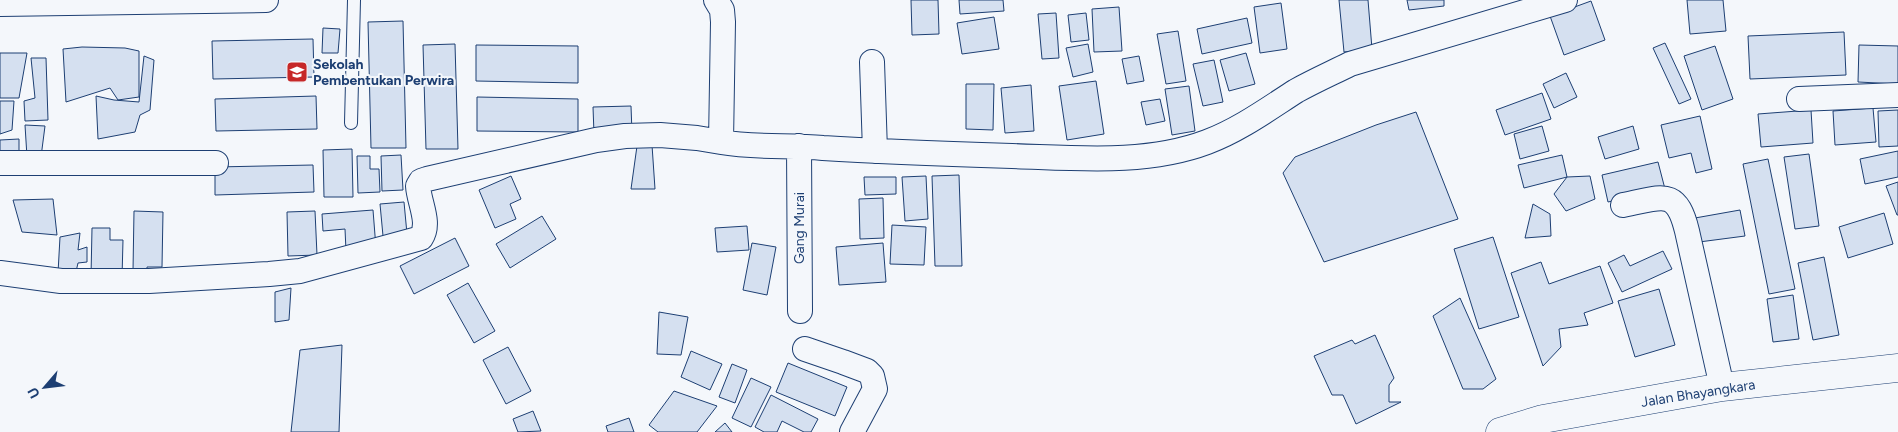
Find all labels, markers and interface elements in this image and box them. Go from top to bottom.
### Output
place label: Sekolah Pembentukan Perwira [313,56,454,89]
school or university icon: Sekolah Pembentukan Perwira [285,60,309,84]
street label: Gang Murai [791,192,808,264]
north arrow [20,362,70,412]
street label: Jalan Bhayangkara [1640,376,1756,411]
text: U [24,385,44,401]

